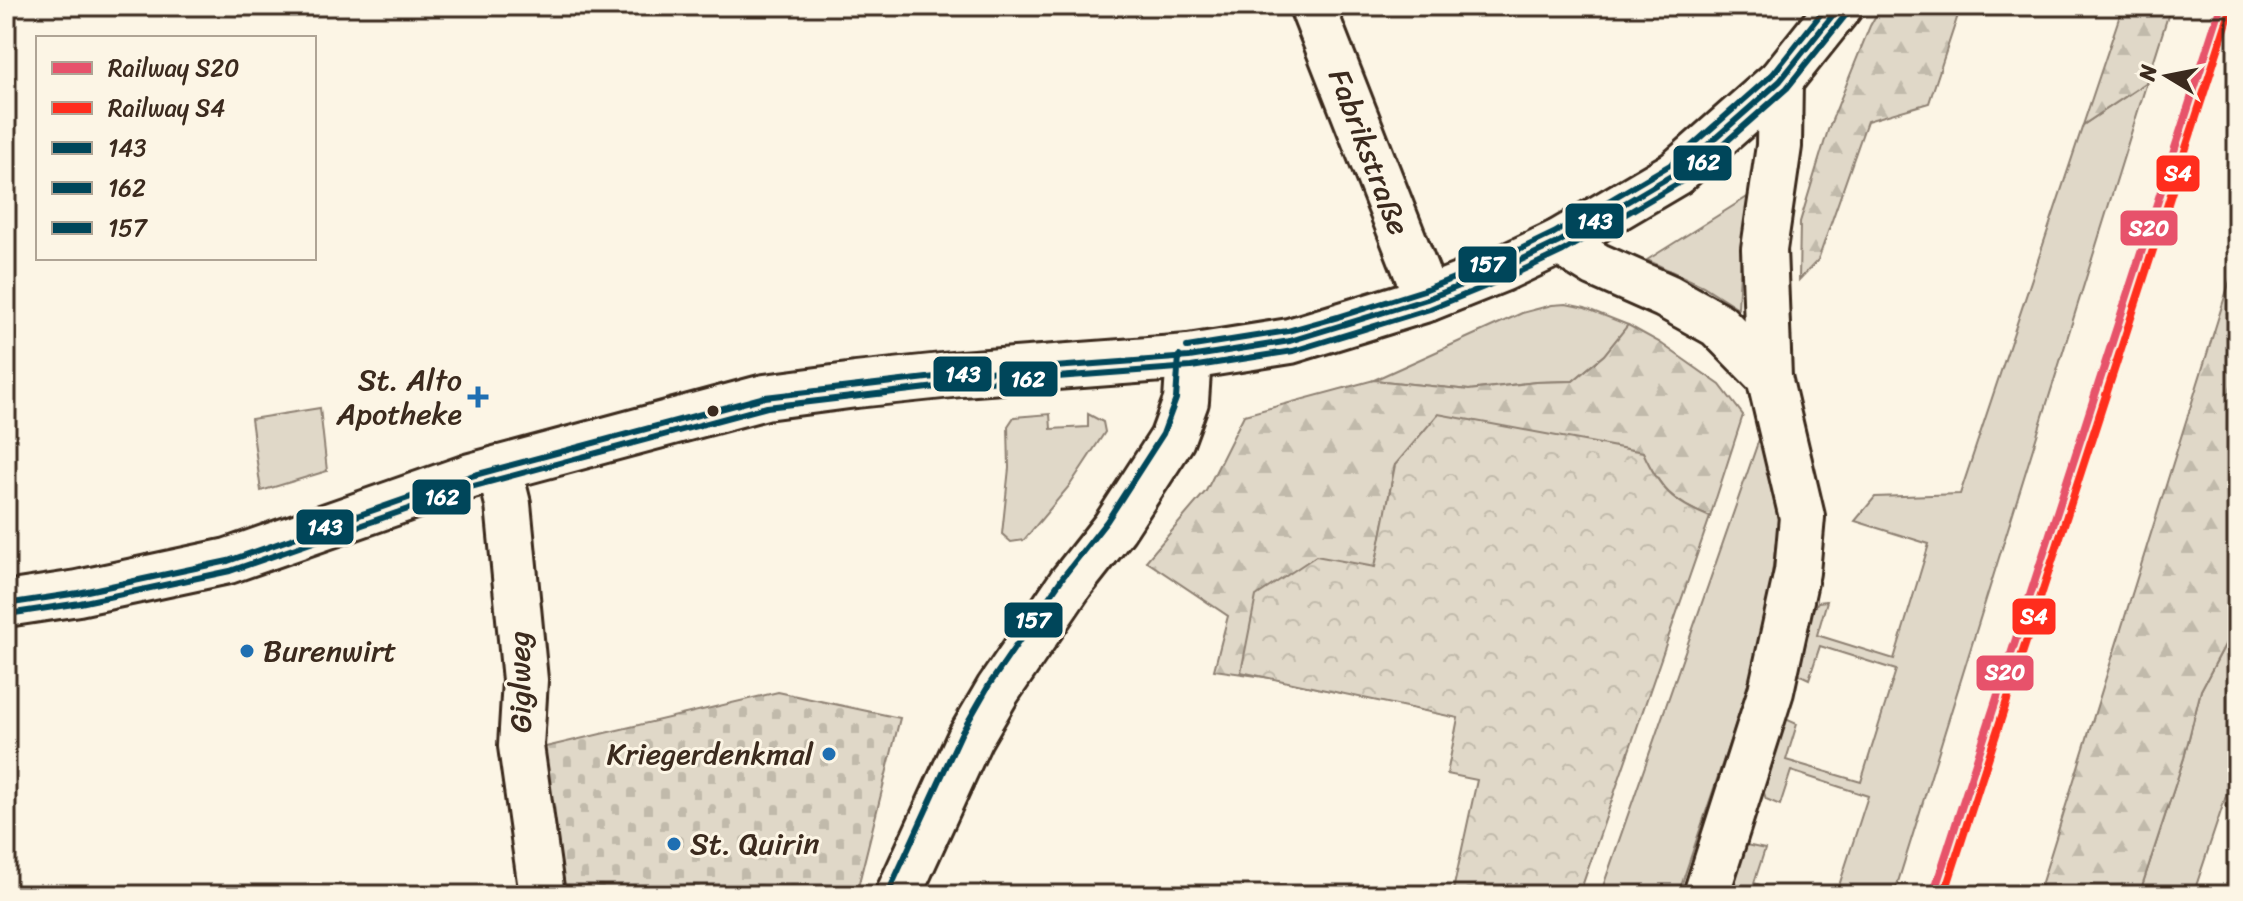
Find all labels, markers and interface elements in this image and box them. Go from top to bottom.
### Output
legend [36,36,316,260]
north arrow [2127,36,2207,116]
text: Railway S20 [108,47,239,89]
street label: Fabrikstraße [1312,61,1426,243]
text: N [2127,61,2168,84]
text: Railway S4 [108,87,225,129]
text: 143 [108,127,146,169]
text: 162 [1686,143,1721,182]
line badge: 162 [1672,144,1733,182]
line badge: S4 [2155,154,2201,193]
text: S4 [2163,154,2192,193]
text: 162 [108,167,146,209]
line badge: 143 [1564,202,1625,240]
text: 143 [1577,202,1613,241]
text: 157 [108,207,148,249]
line badge: S20 [2119,209,2179,247]
text: S20 [2128,209,2169,248]
line badge: 157 [1457,245,1518,284]
text: 157 [1469,245,1507,284]
place label: St. Alto Apotheke [336,353,462,441]
line badge: 143 [932,355,993,393]
text: 143 [945,355,981,394]
line badge: 162 [998,360,1059,398]
text: 162 [1011,360,1046,399]
marker: St. Alto Apotheke [469,388,487,406]
unlabelled marker [705,403,721,419]
line badge: 162 [411,478,472,516]
text: 162 [425,478,460,517]
line badge: 143 [295,508,355,546]
text: 143 [307,508,343,547]
line badge: S4 [2011,597,2057,636]
text: S4 [2019,597,2048,636]
line badge: 157 [1003,601,1064,639]
text: 157 [1015,601,1053,640]
place label: Burenwirt [263,624,396,678]
street label: Giglweg [492,631,548,733]
marker: Burenwirt [238,642,256,660]
text: S20 [1984,653,2025,692]
line badge: S20 [1975,654,2035,692]
place label: Kriegerdenkmal [607,727,814,781]
marker: Kriegerdenkmal [820,745,838,763]
place label: St. Quirin [690,817,819,871]
marker: St. Quirin [665,835,683,853]

